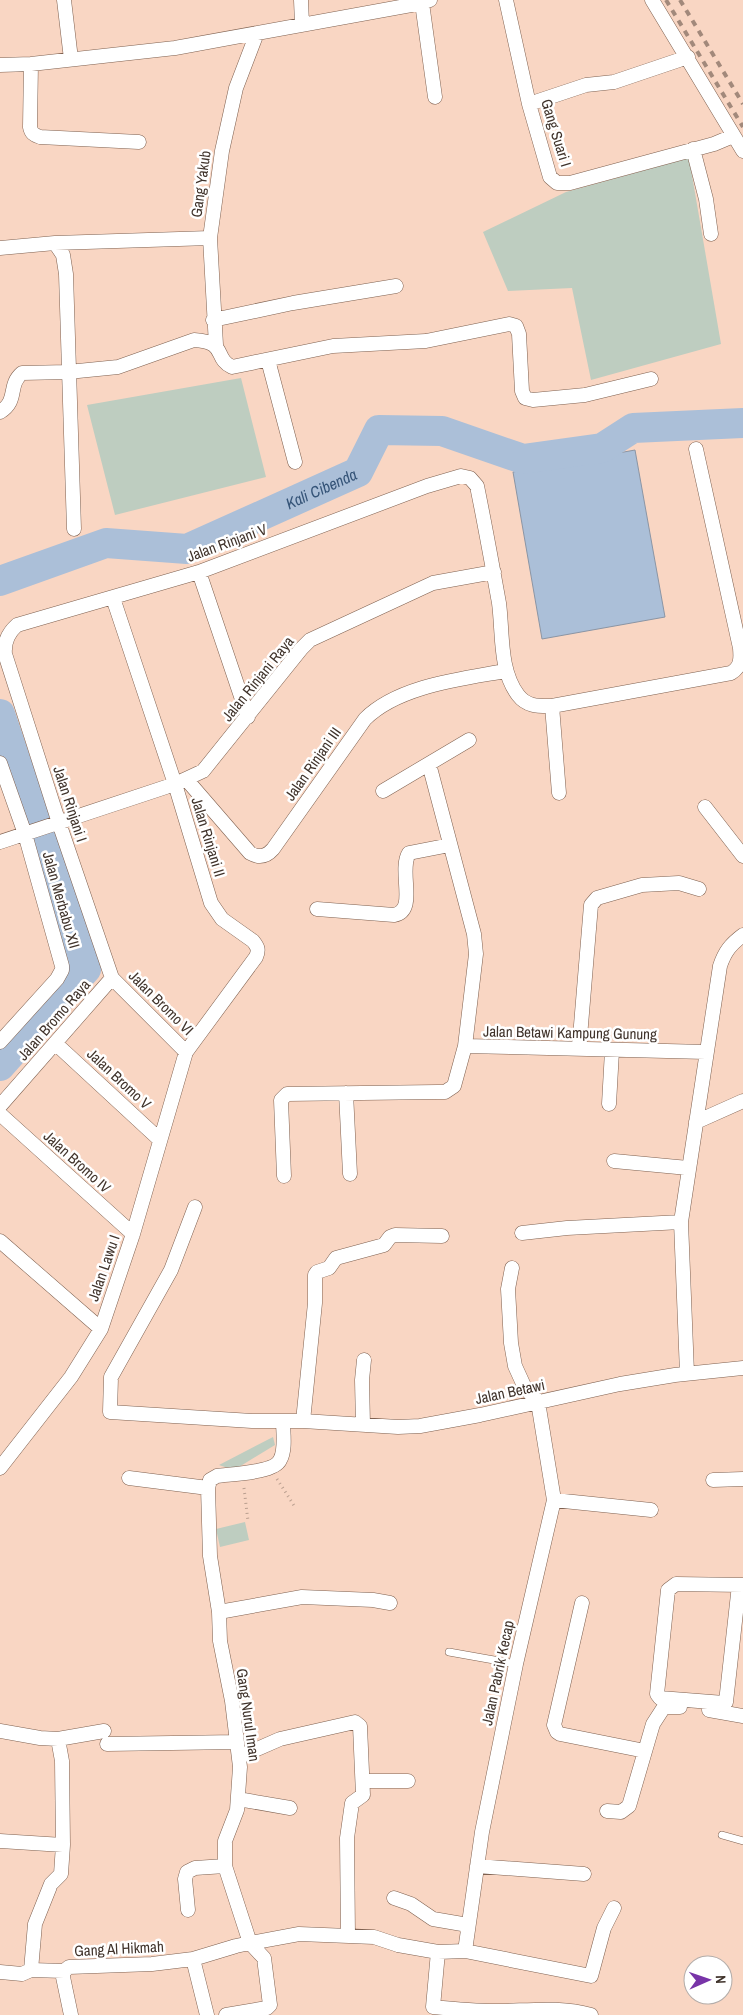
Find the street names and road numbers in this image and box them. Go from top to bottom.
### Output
street label: Gang Suari I [536,96,577,169]
street label: Gang Yakub [185,149,216,219]
street label: Jalan Rinjani V [184,518,270,567]
street label: Jalan Rinjani Raya [217,632,299,726]
street label: Jalan Rinjani III [279,723,346,805]
street label: Jalan Rinjani I [48,763,93,844]
street label: Jalan Rinjani II [186,795,231,879]
street label: Jalan Merbabu XII [38,849,85,951]
street label: Jalan Bromo VI [124,965,199,1040]
street label: Jalan Bromo Raya [13,974,95,1065]
street label: Jalan Betawi Kampung Gunung [483,1020,657,1045]
street label: Jalan Bromo V [83,1043,157,1114]
street label: Jalan Bromo IV [39,1126,116,1198]
street label: Jalan Lawu I [82,1232,125,1304]
street label: Jalan Betawi [473,1374,547,1409]
street label: Jalan Pabrik Kecap [476,1618,519,1727]
street label: Gang Nurul Iman [232,1667,265,1763]
street label: Gang Al Hikmah [74,1936,164,1961]

